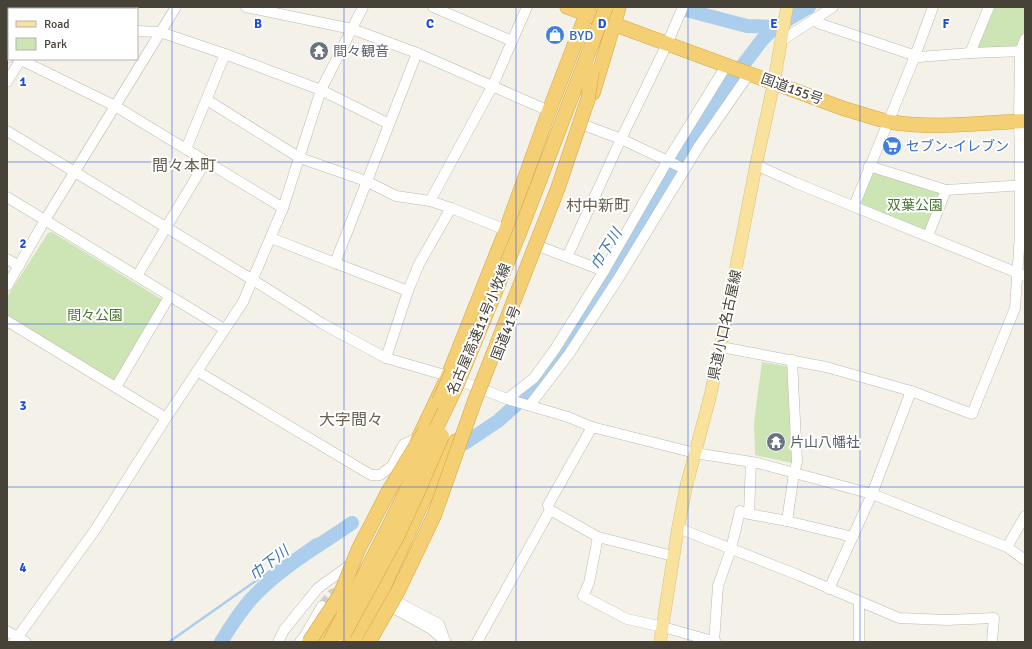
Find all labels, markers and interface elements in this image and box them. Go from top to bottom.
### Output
legend [8,8,138,60]
text: B [254,16,262,32]
text: C [426,16,434,32]
text: D [598,16,607,32]
text: E [770,16,778,32]
text: F [943,16,950,32]
text: Road [44,17,70,32]
shop icon: BYD [544,24,566,46]
place label: BYD [569,27,593,44]
text: Park [44,37,67,52]
temple icon: 間々観音 [308,40,330,62]
place label: 間々観音 [333,43,389,60]
street label: 国道155号 [759,70,825,108]
text: 1 [19,74,27,90]
supermarket icon: セブン-イレブン [881,135,903,157]
place label: セブン-イレブン [906,138,1009,155]
district label: 間々本町 [152,156,216,176]
district label: 村中新町 [566,196,630,216]
park label: 双葉公園 [887,197,943,214]
water label: 巾下川 [586,223,627,273]
text: 2 [19,236,27,252]
street label: 名古屋高速11号小牧線 [444,261,514,397]
street label: 県道小口名古屋線 [705,268,745,382]
street label: 国道41号 [488,303,524,363]
park label: 間々公園 [67,307,123,324]
text: 3 [19,398,27,414]
district label: 大字間々 [319,410,383,430]
temple icon: 片山八幡社 [765,431,787,453]
place label: 片山八幡社 [790,434,860,451]
water label: 巾下川 [246,541,294,584]
text: 4 [19,560,27,576]

